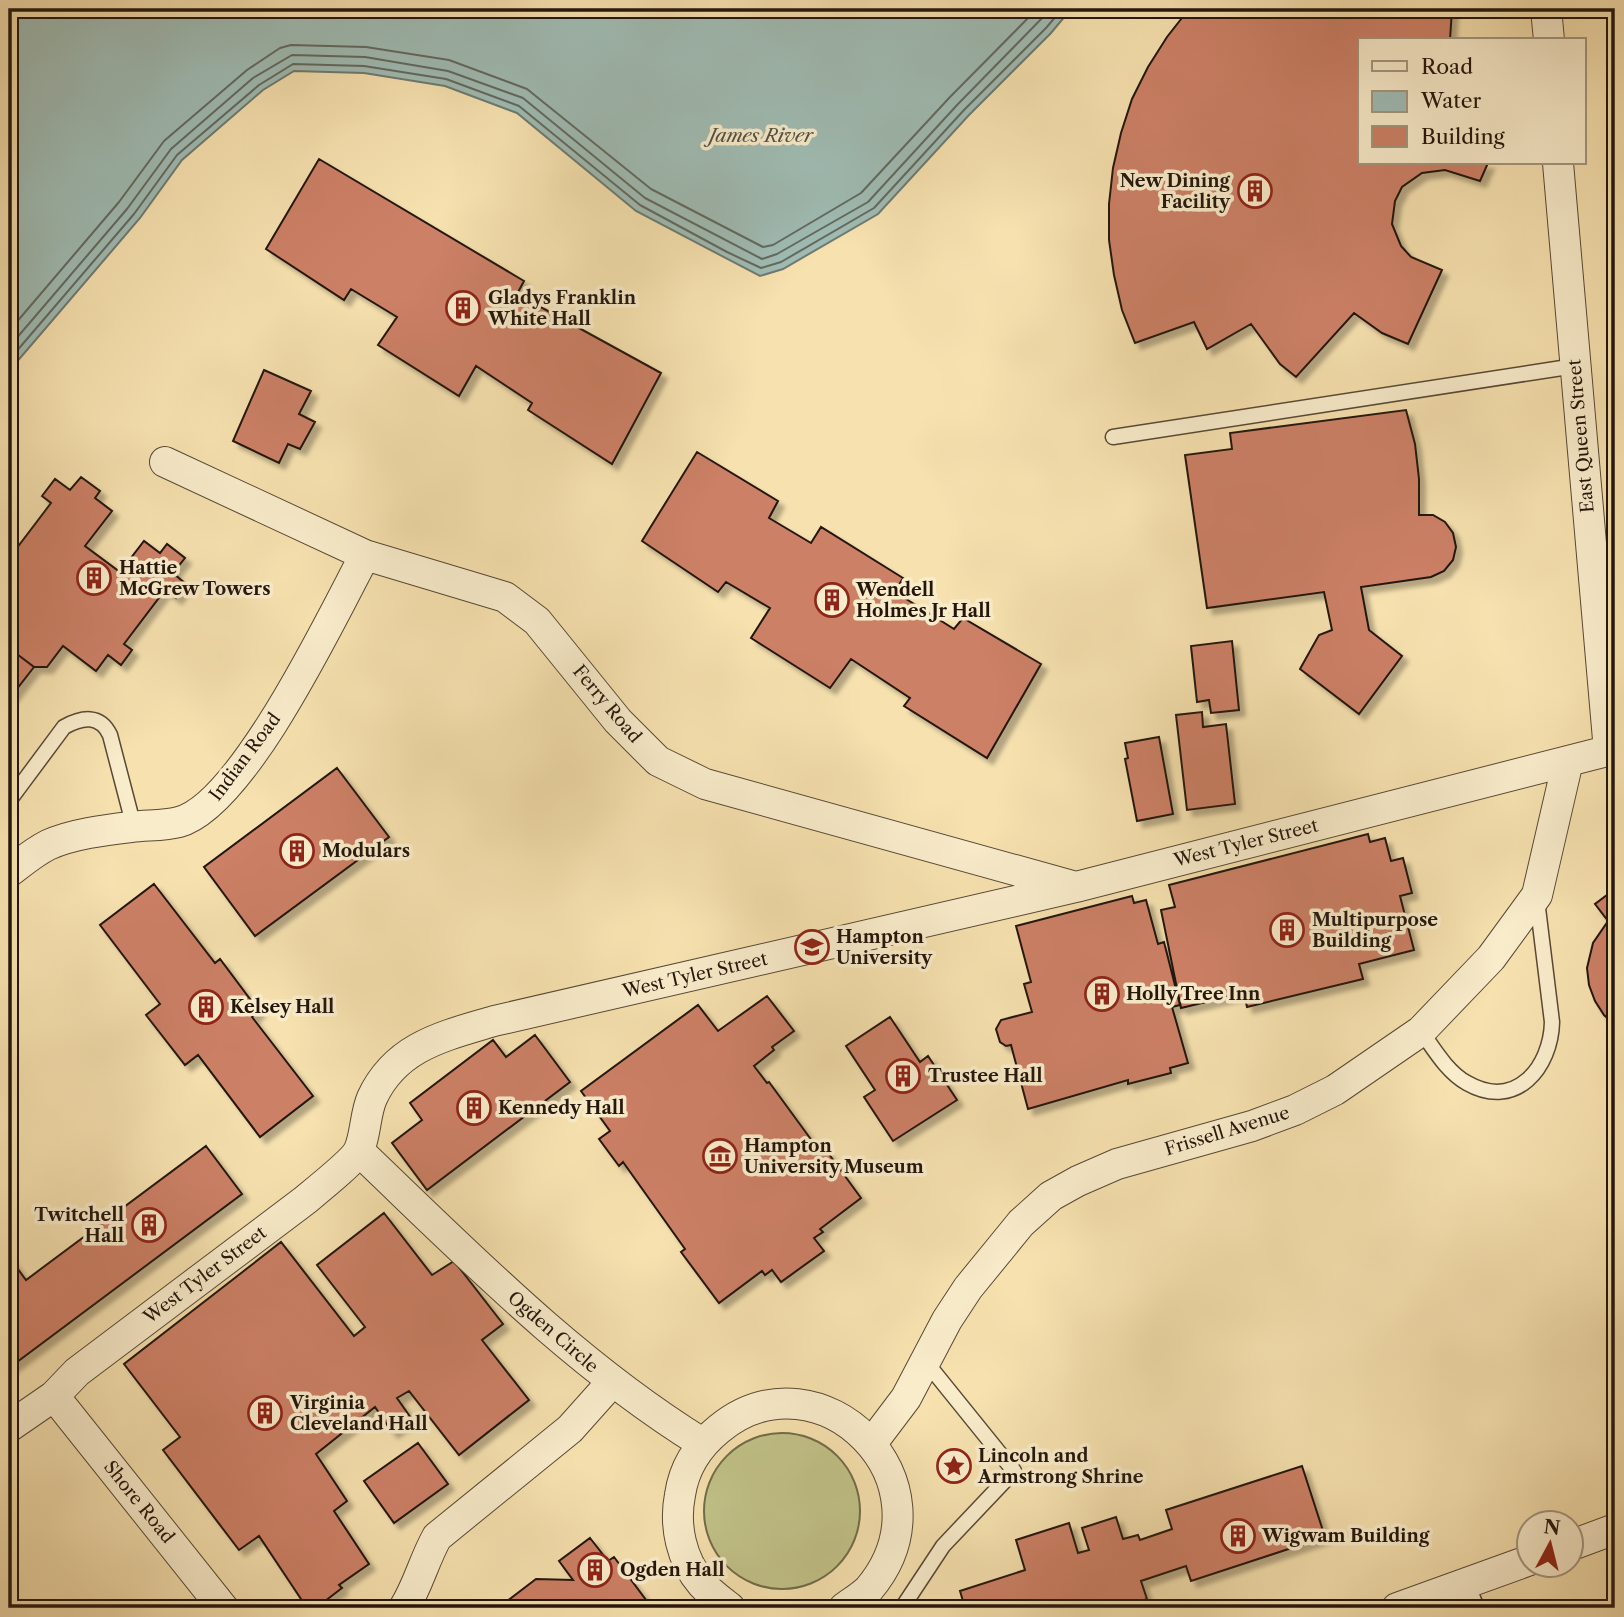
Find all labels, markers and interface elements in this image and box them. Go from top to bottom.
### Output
legend [1358,38,1586,164]
text: Road [1421,54,1473,79]
text: Water [1420,88,1481,113]
water label: James River [704,124,814,147]
text: Building [1421,124,1506,149]
place label: New Dining Facility [1120,170,1231,213]
building icon: New Dining Facility [1236,172,1274,210]
place label: Gladys Franklin White Hall [487,287,637,330]
building icon: Gladys Franklin White Hall [444,289,482,327]
street label: East Queen Street [1563,358,1599,514]
place label: Hattie McGrew Towers [119,557,271,600]
building icon: Hattie McGrew Towers [75,559,113,597]
place label: Wendell Holmes Jr Hall [855,579,991,622]
building icon: Wendell Holmes Jr Hall [813,581,851,619]
street label: Ferry Road [568,661,646,747]
street label: Indian Road [205,709,285,805]
street label: West Tyler Street [1171,814,1321,872]
building icon: Modulars [278,832,316,870]
place label: Modulars [322,840,410,862]
place label: Multipurpose Building [1312,909,1438,952]
building icon: Multipurpose Building [1268,911,1306,949]
place label: Hampton University [836,926,933,969]
school or university icon: Hampton University [793,928,831,966]
street label: West Tyler Street [619,948,770,1003]
building icon: Holly Tree Inn [1083,975,1121,1013]
place label: Holly Tree Inn [1126,983,1261,1005]
building icon: Kelsey Hall [187,988,225,1026]
place label: Kelsey Hall [230,996,334,1018]
building icon: Trustee Hall [884,1057,922,1095]
place label: Trustee Hall [928,1065,1043,1087]
building icon: Kennedy Hall [455,1089,493,1127]
place label: Kennedy Hall [498,1097,625,1119]
street label: Frissell Avenue [1162,1102,1292,1160]
place label: Hampton University Museum [744,1135,924,1178]
museum icon: Hampton University Museum [701,1137,739,1175]
place label: Twitchell Hall [34,1204,124,1247]
building icon: Twitchell Hall [130,1206,168,1244]
street label: West Tyler Street [139,1221,271,1329]
street label: Ogden Circle [503,1287,603,1377]
place label: Virginia Cleveland Hall [289,1392,428,1435]
building icon: Virginia Cleveland Hall [246,1394,284,1432]
place label: Lincoln and Armstrong Shrine [977,1445,1144,1488]
place icon: Lincoln and Armstrong Shrine [935,1447,973,1485]
street label: Shore Road [99,1456,179,1548]
north arrow [1516,1508,1586,1578]
text: N [1542,1515,1562,1540]
building icon: Wigwam Building [1219,1517,1257,1555]
place label: Wigwam Building [1261,1525,1430,1547]
building icon: Ogden Hall [576,1551,614,1589]
place label: Ogden Hall [620,1559,725,1581]

